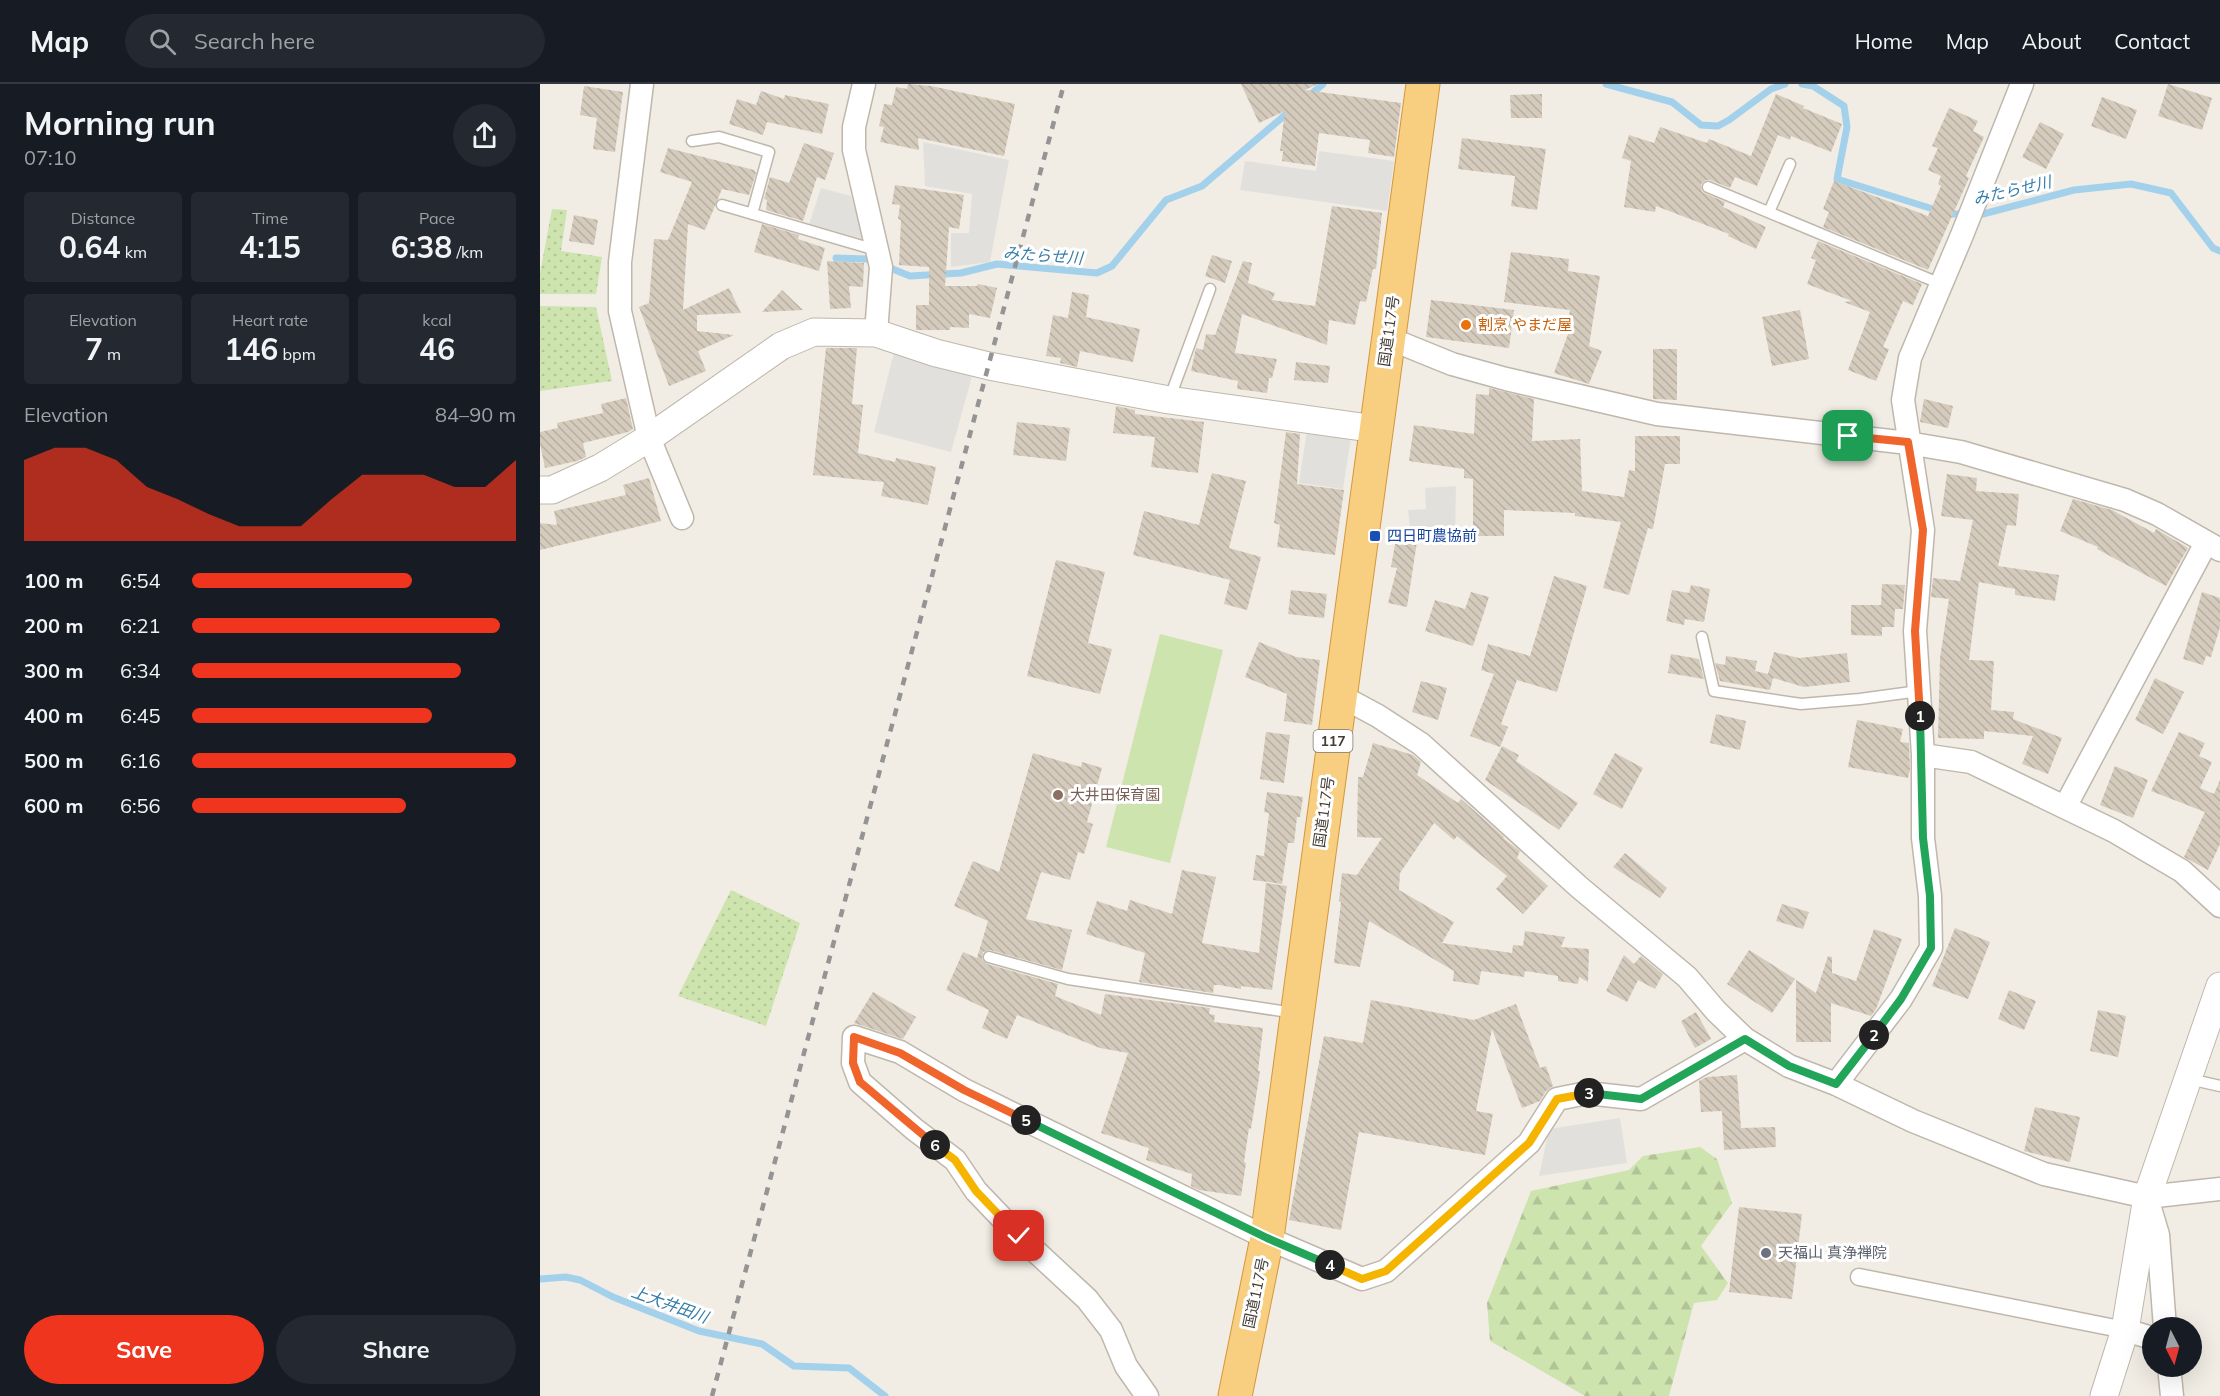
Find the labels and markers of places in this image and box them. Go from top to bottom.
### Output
place label: 割烹 やまだ屋 [1478,315,1572,334]
marker: 割烹 やまだ屋 [1459,318,1473,332]
pin [1822,410,1873,461]
place label: 四日町農協前 [1387,526,1477,545]
marker: 四日町農協前 [1368,529,1382,543]
pin: 1 [1905,701,1935,731]
place label: 大井田保育園 [1070,785,1160,804]
marker: 大井田保育園 [1051,788,1065,802]
pin: 2 [1859,1020,1889,1050]
pin: 3 [1574,1078,1604,1108]
pin: 5 [1011,1105,1041,1135]
pin: 6 [920,1130,950,1160]
pin [993,1210,1044,1261]
place label: 天福山 真浄禅院 [1778,1243,1887,1262]
marker: 天福山 真浄禅院 [1759,1246,1773,1260]
pin: 4 [1315,1250,1345,1280]

